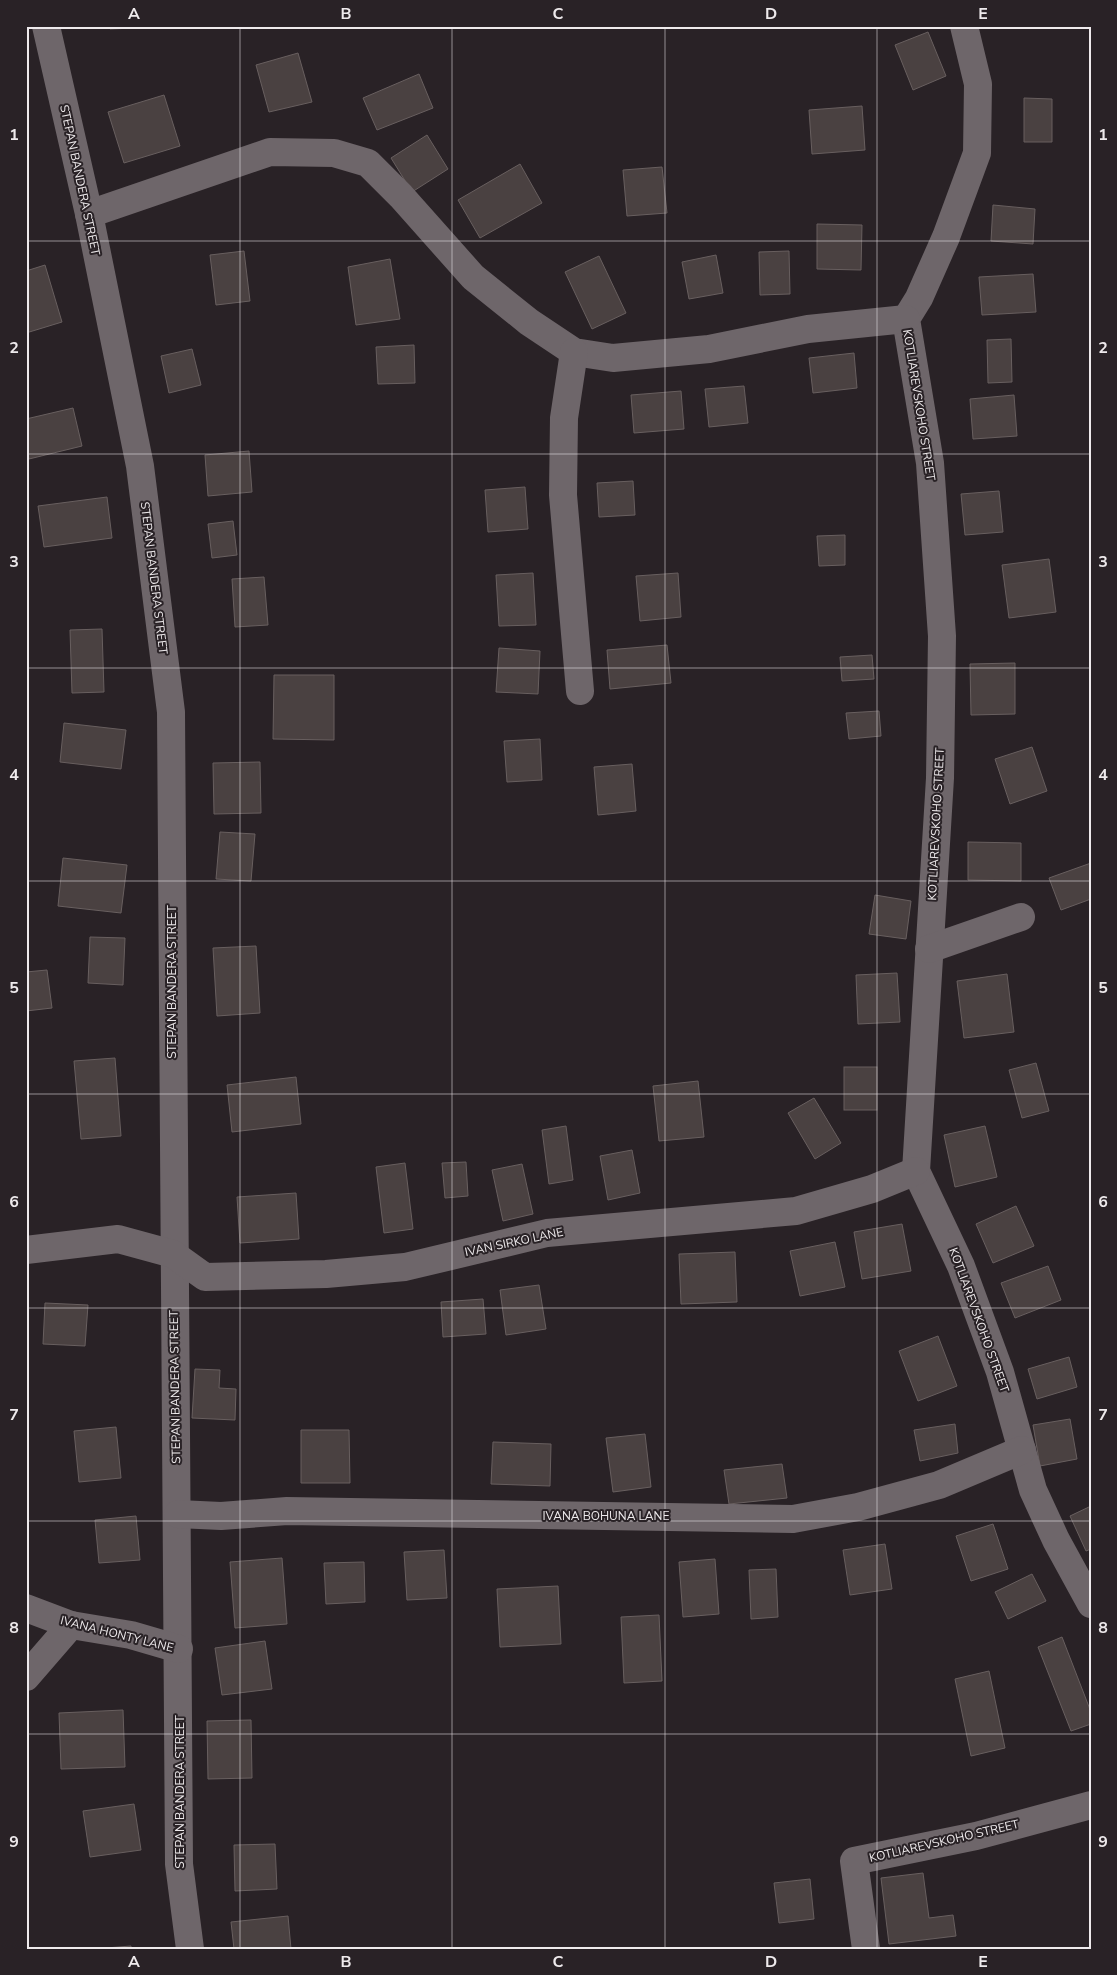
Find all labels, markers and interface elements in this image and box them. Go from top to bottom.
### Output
text: A [128,3,140,25]
text: B [340,3,352,25]
text: C [553,3,564,25]
text: D [765,3,777,25]
text: E [978,3,988,25]
street label: STEPAN BANDERA STREET [56,103,104,258]
text: 1 [9,124,19,146]
text: 1 [1098,124,1108,146]
street label: KOTLIAREVSKOHO STREET [899,328,939,483]
text: 2 [9,337,19,359]
text: 2 [1098,337,1108,359]
street label: STEPAN BANDERA STREET [137,501,171,656]
text: 3 [9,551,19,573]
text: 3 [1098,551,1108,573]
street label: KOTLIAREVSKOHO STREET [924,746,948,901]
text: 4 [9,764,19,786]
text: 4 [1098,764,1108,786]
street label: STEPAN BANDERA STREET [164,904,180,1059]
text: 5 [9,977,19,999]
text: 5 [1098,977,1108,999]
text: 6 [9,1191,19,1213]
text: 6 [1098,1191,1108,1213]
street label: IVAN SIRKO LANE [463,1224,565,1260]
street label: KOTLIAREVSKOHO STREET [945,1245,1013,1395]
street label: STEPAN BANDERA STREET [166,1309,184,1464]
text: 7 [9,1404,19,1426]
text: 7 [1098,1404,1108,1426]
street label: IVANA BOHUNA LANE [543,1508,669,1524]
street label: IVANA HONTY LANE [59,1612,175,1656]
text: 8 [9,1617,19,1639]
text: 8 [1098,1617,1108,1639]
street label: STEPAN BANDERA STREET [172,1714,188,1869]
street label: KOTLIAREVSKOHO STREET [868,1816,1021,1866]
text: 9 [9,1831,19,1853]
text: 9 [1098,1831,1108,1853]
text: A [128,1951,140,1973]
text: B [340,1951,352,1973]
text: C [553,1951,564,1973]
text: D [765,1951,777,1973]
text: E [978,1951,988,1973]

